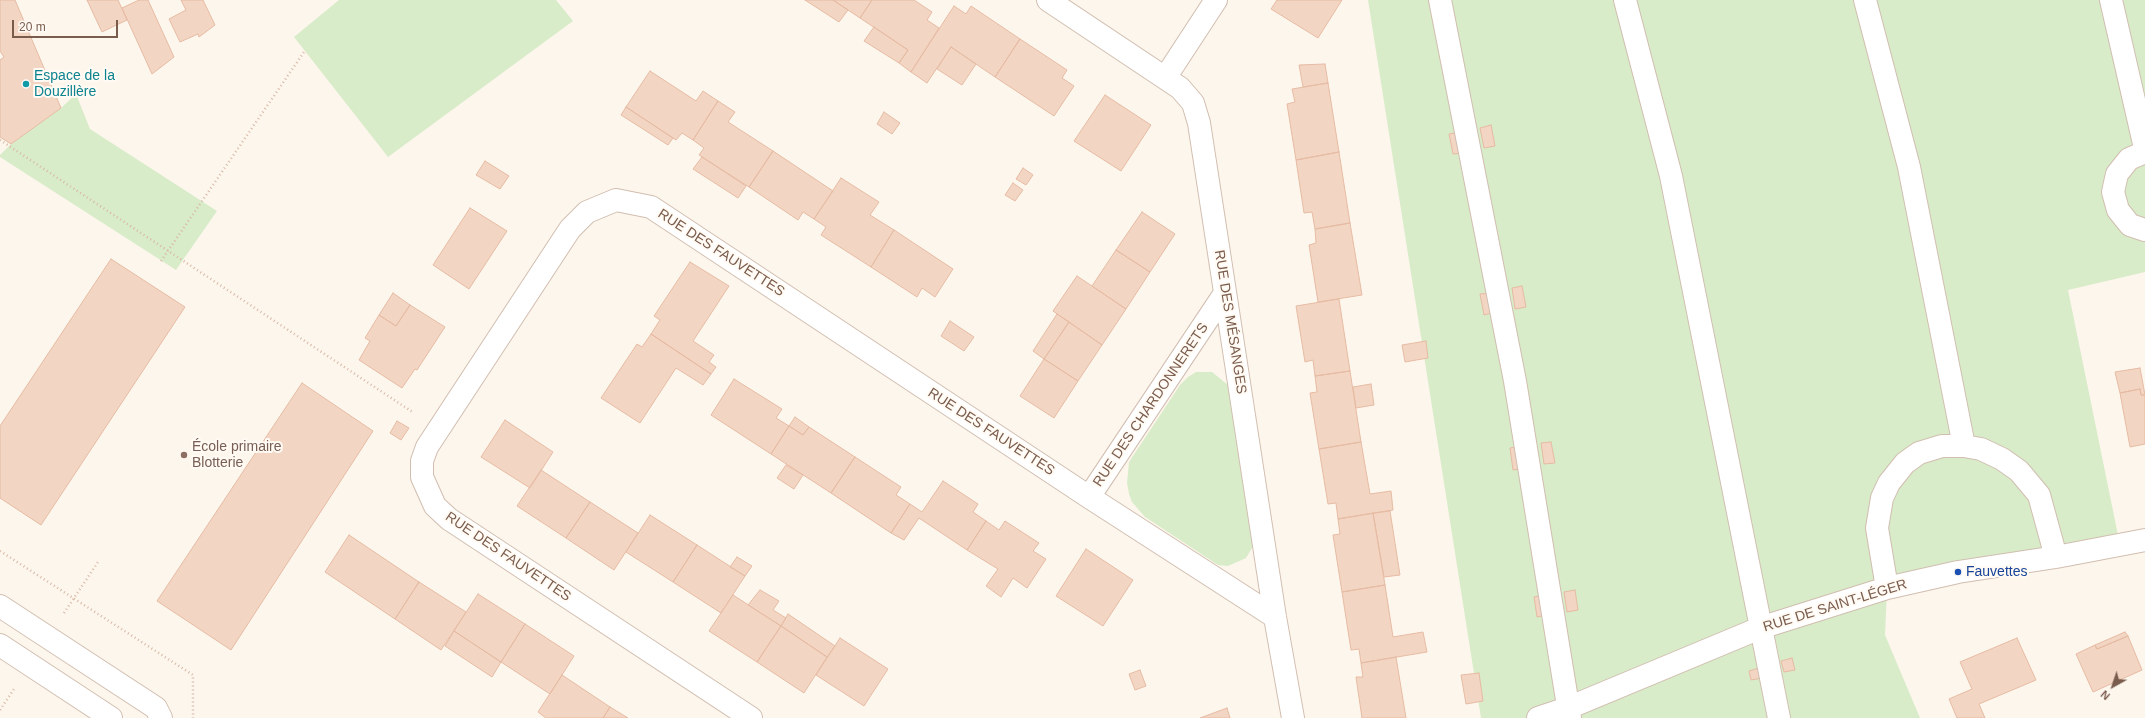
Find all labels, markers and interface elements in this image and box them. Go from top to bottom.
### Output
scale bar [14,12,120,38]
text: 20 m [19,20,46,34]
place label: Espace de la Douzillère [34,68,115,100]
marker: Espace de la Douzillère [21,79,31,89]
street label: RUE DES FAUVETTES [654,206,788,300]
street label: RUE DES MÉSANGES [1210,249,1250,395]
street label: RUE DES CHARDONNERETS [1090,320,1212,490]
street label: RUE DES FAUVETTES [924,385,1058,479]
place label: École primaire Blotterie [192,439,281,472]
marker: École primaire Blotterie [179,450,189,460]
street label: RUE DES FAUVETTES [442,509,574,605]
place label: Fauvettes [1966,564,2027,580]
marker: Fauvettes [1953,567,1963,577]
street label: RUE DE SAINT-LÉGER [1761,576,1909,636]
north arrow [2093,666,2133,706]
text: N [2098,688,2112,702]

